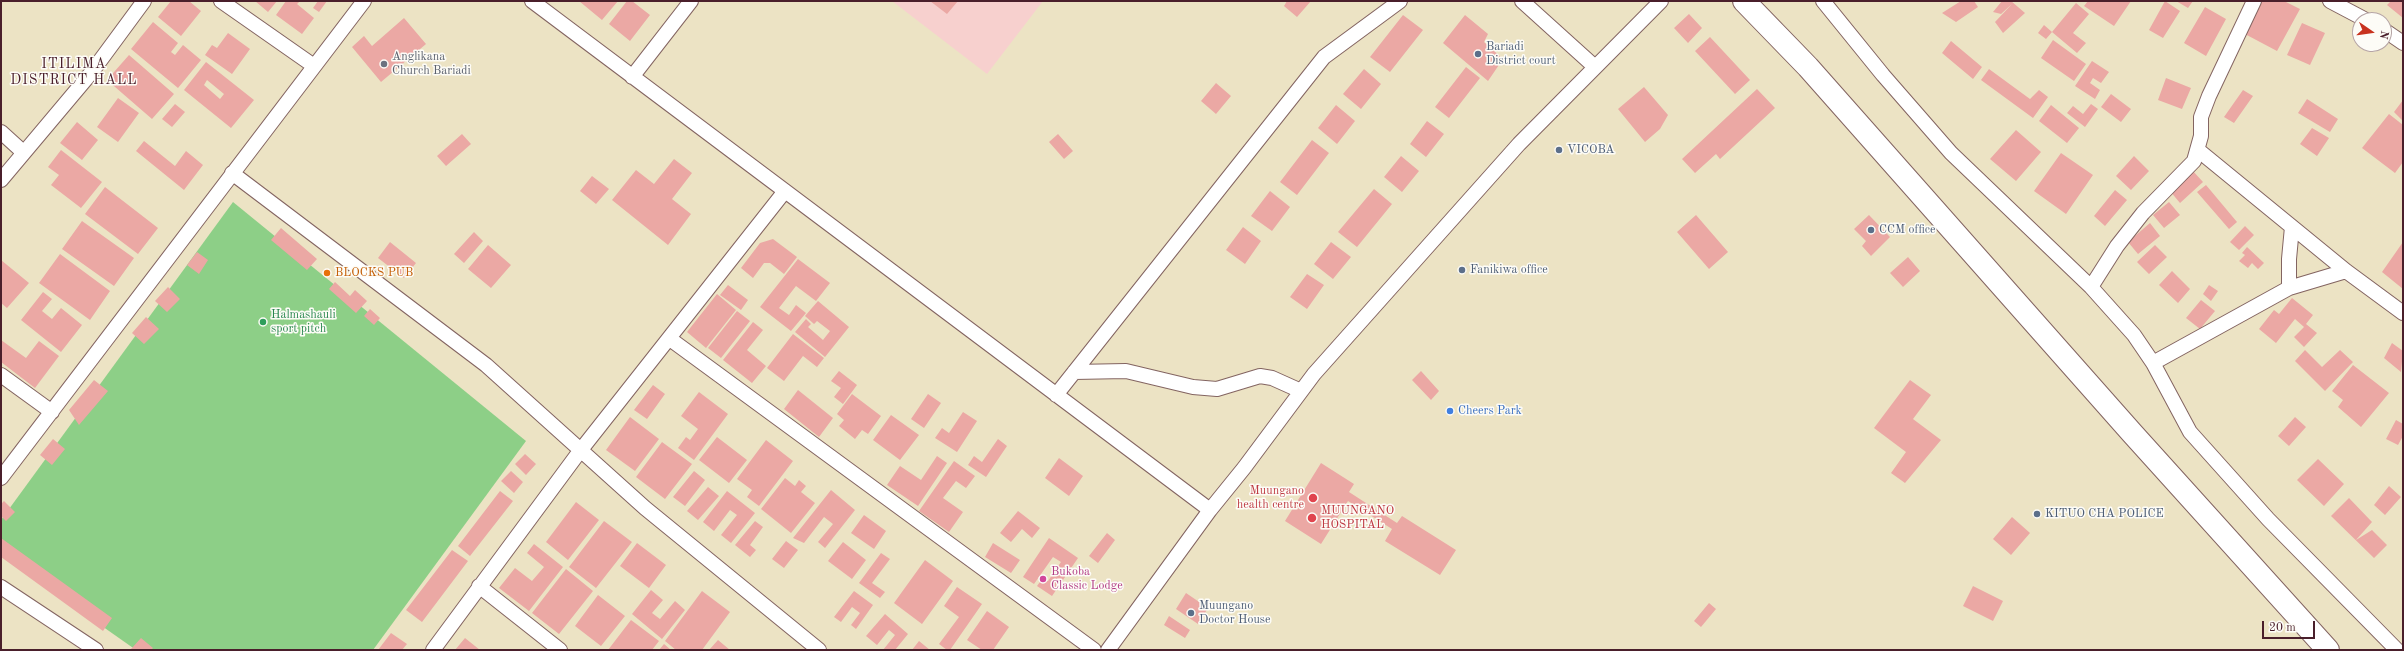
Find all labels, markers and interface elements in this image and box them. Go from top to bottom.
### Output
north arrow [2352,12,2392,52]
text: N [2377,29,2390,40]
place label: Bariadi District court [1486,40,1556,68]
marker: Bariadi District court [1473,49,1483,59]
place label: Anglikana Church Bariadi [392,50,471,78]
district label: ITILIMA DISTRICT HALL [10,56,138,88]
marker: Anglikana Church Bariadi [379,59,389,69]
place label: VICOBA [1567,143,1614,157]
marker: VICOBA [1554,145,1564,155]
place label: CCM office [1879,223,1936,237]
marker: CCM office [1866,225,1876,235]
place label: Fanikiwa office [1470,263,1548,277]
marker: Fanikiwa office [1457,265,1467,275]
place label: BLOCKS PUB [335,266,413,280]
marker: BLOCKS PUB [322,268,332,278]
place label: Halmashauli sport pitch [271,308,336,336]
marker: Halmashauli sport pitch [258,317,268,327]
place label: Cheers Park [1458,404,1522,418]
marker: Cheers Park [1445,406,1455,416]
place label: Muungano health centre [1237,484,1304,512]
marker: Muungano health centre [1307,492,1319,504]
place label: MUUNGANO HOSPITAL [1321,504,1394,532]
place label: KITUO CHA POLICE [2045,507,2164,521]
marker: KITUO CHA POLICE [2032,509,2042,519]
marker: MUUNGANO HOSPITAL [1306,512,1318,524]
place label: Bukoba Classic Lodge [1051,565,1123,593]
marker: Bukoba Classic Lodge [1038,574,1048,584]
place label: Muungano Doctor House [1199,599,1271,627]
marker: Muungano Doctor House [1186,608,1196,618]
scale bar [2264,613,2317,639]
text: 20 m [2269,622,2296,634]

